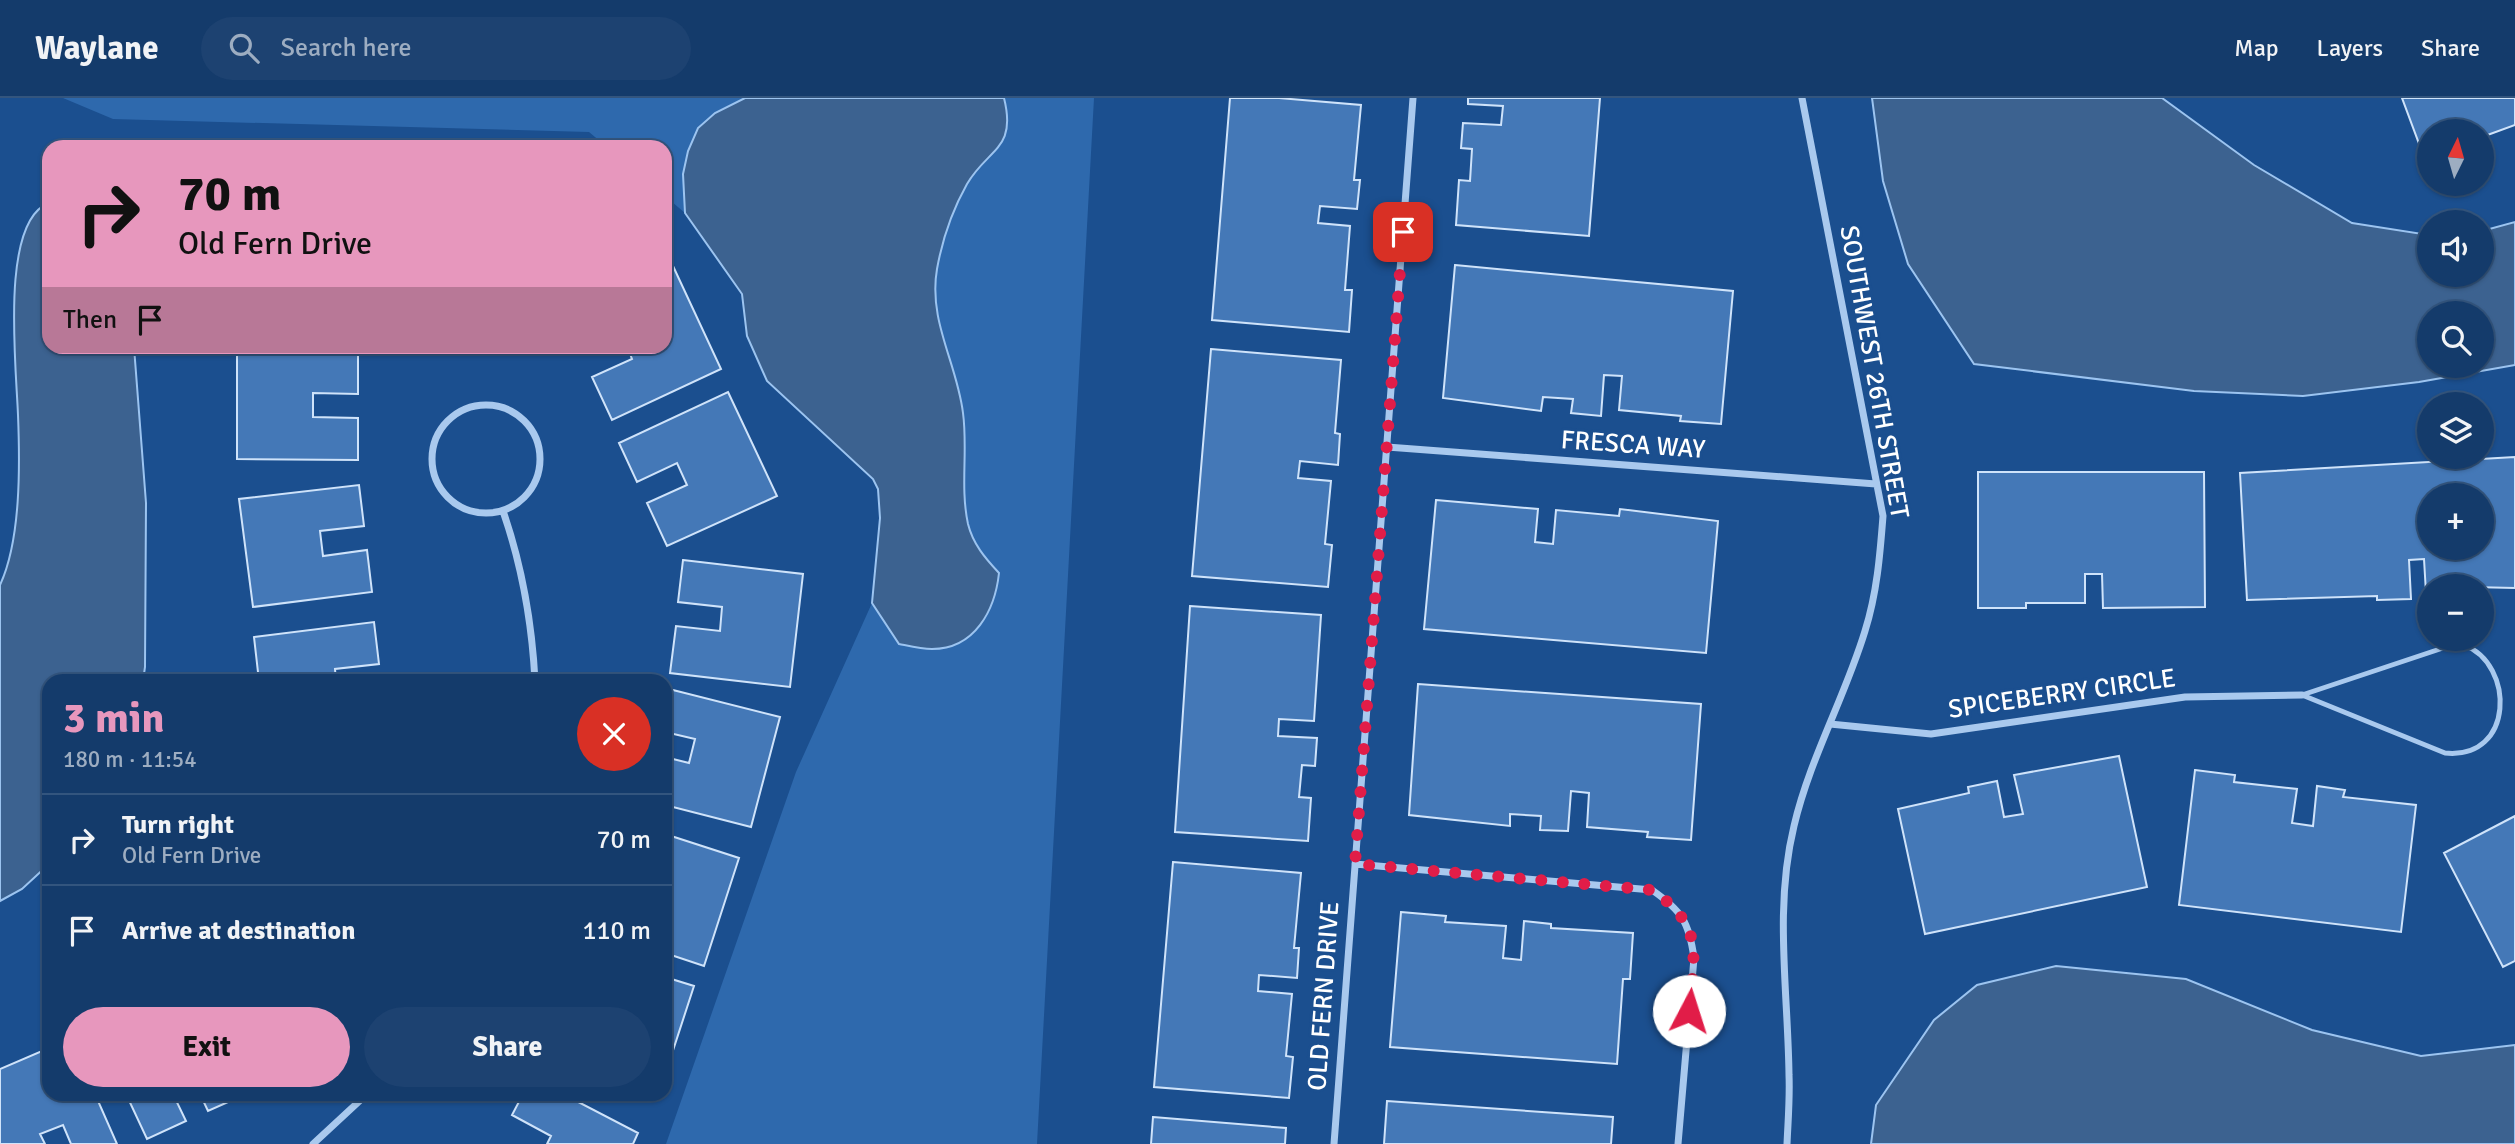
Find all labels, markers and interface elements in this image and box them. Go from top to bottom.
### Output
search box [201,17,691,80]
text: Waylane [35,28,159,69]
icon: search [225,29,263,67]
text: Search here [281,32,412,64]
text: Map [2234,33,2279,63]
text: Layers [2317,33,2383,63]
text: Share [2421,33,2480,63]
north arrow [2417,119,2494,196]
map controls [2417,119,2494,651]
text: 70 m [178,164,281,224]
icon: right [63,168,154,259]
pin [1373,202,1433,262]
button: sound [2417,210,2494,287]
icon: arrive [1384,213,1422,251]
street label: SOUTHWEST 26TH STREET [1832,223,1916,521]
text: Old Fern Drive [178,224,372,263]
icon: arrive [131,301,169,339]
button: search [2417,301,2494,378]
text: Then [63,304,117,336]
button: layers [2417,392,2494,469]
street label: FRESCA WAY [1560,424,1706,466]
button: + [2417,483,2494,560]
button: − [2417,574,2494,651]
street label: SPICEBERRY CIRCLE [1946,662,2178,726]
text: 3 min [63,693,164,744]
button: close [577,697,651,771]
text: 180 m · 11:54 [63,745,197,774]
text: Turn right [122,809,234,841]
icon: right [63,821,101,859]
text: 70 m [596,824,651,856]
text: Old Fern Drive [122,841,261,870]
street label: OLD FERN DRIVE [1301,900,1347,1092]
icon: arrive [63,912,101,950]
text: Arrive at destination [122,915,355,947]
text: 110 m [582,915,651,947]
position arrow [1652,974,1726,1048]
button: Exit [63,1007,350,1087]
button: Share [364,1007,651,1087]

